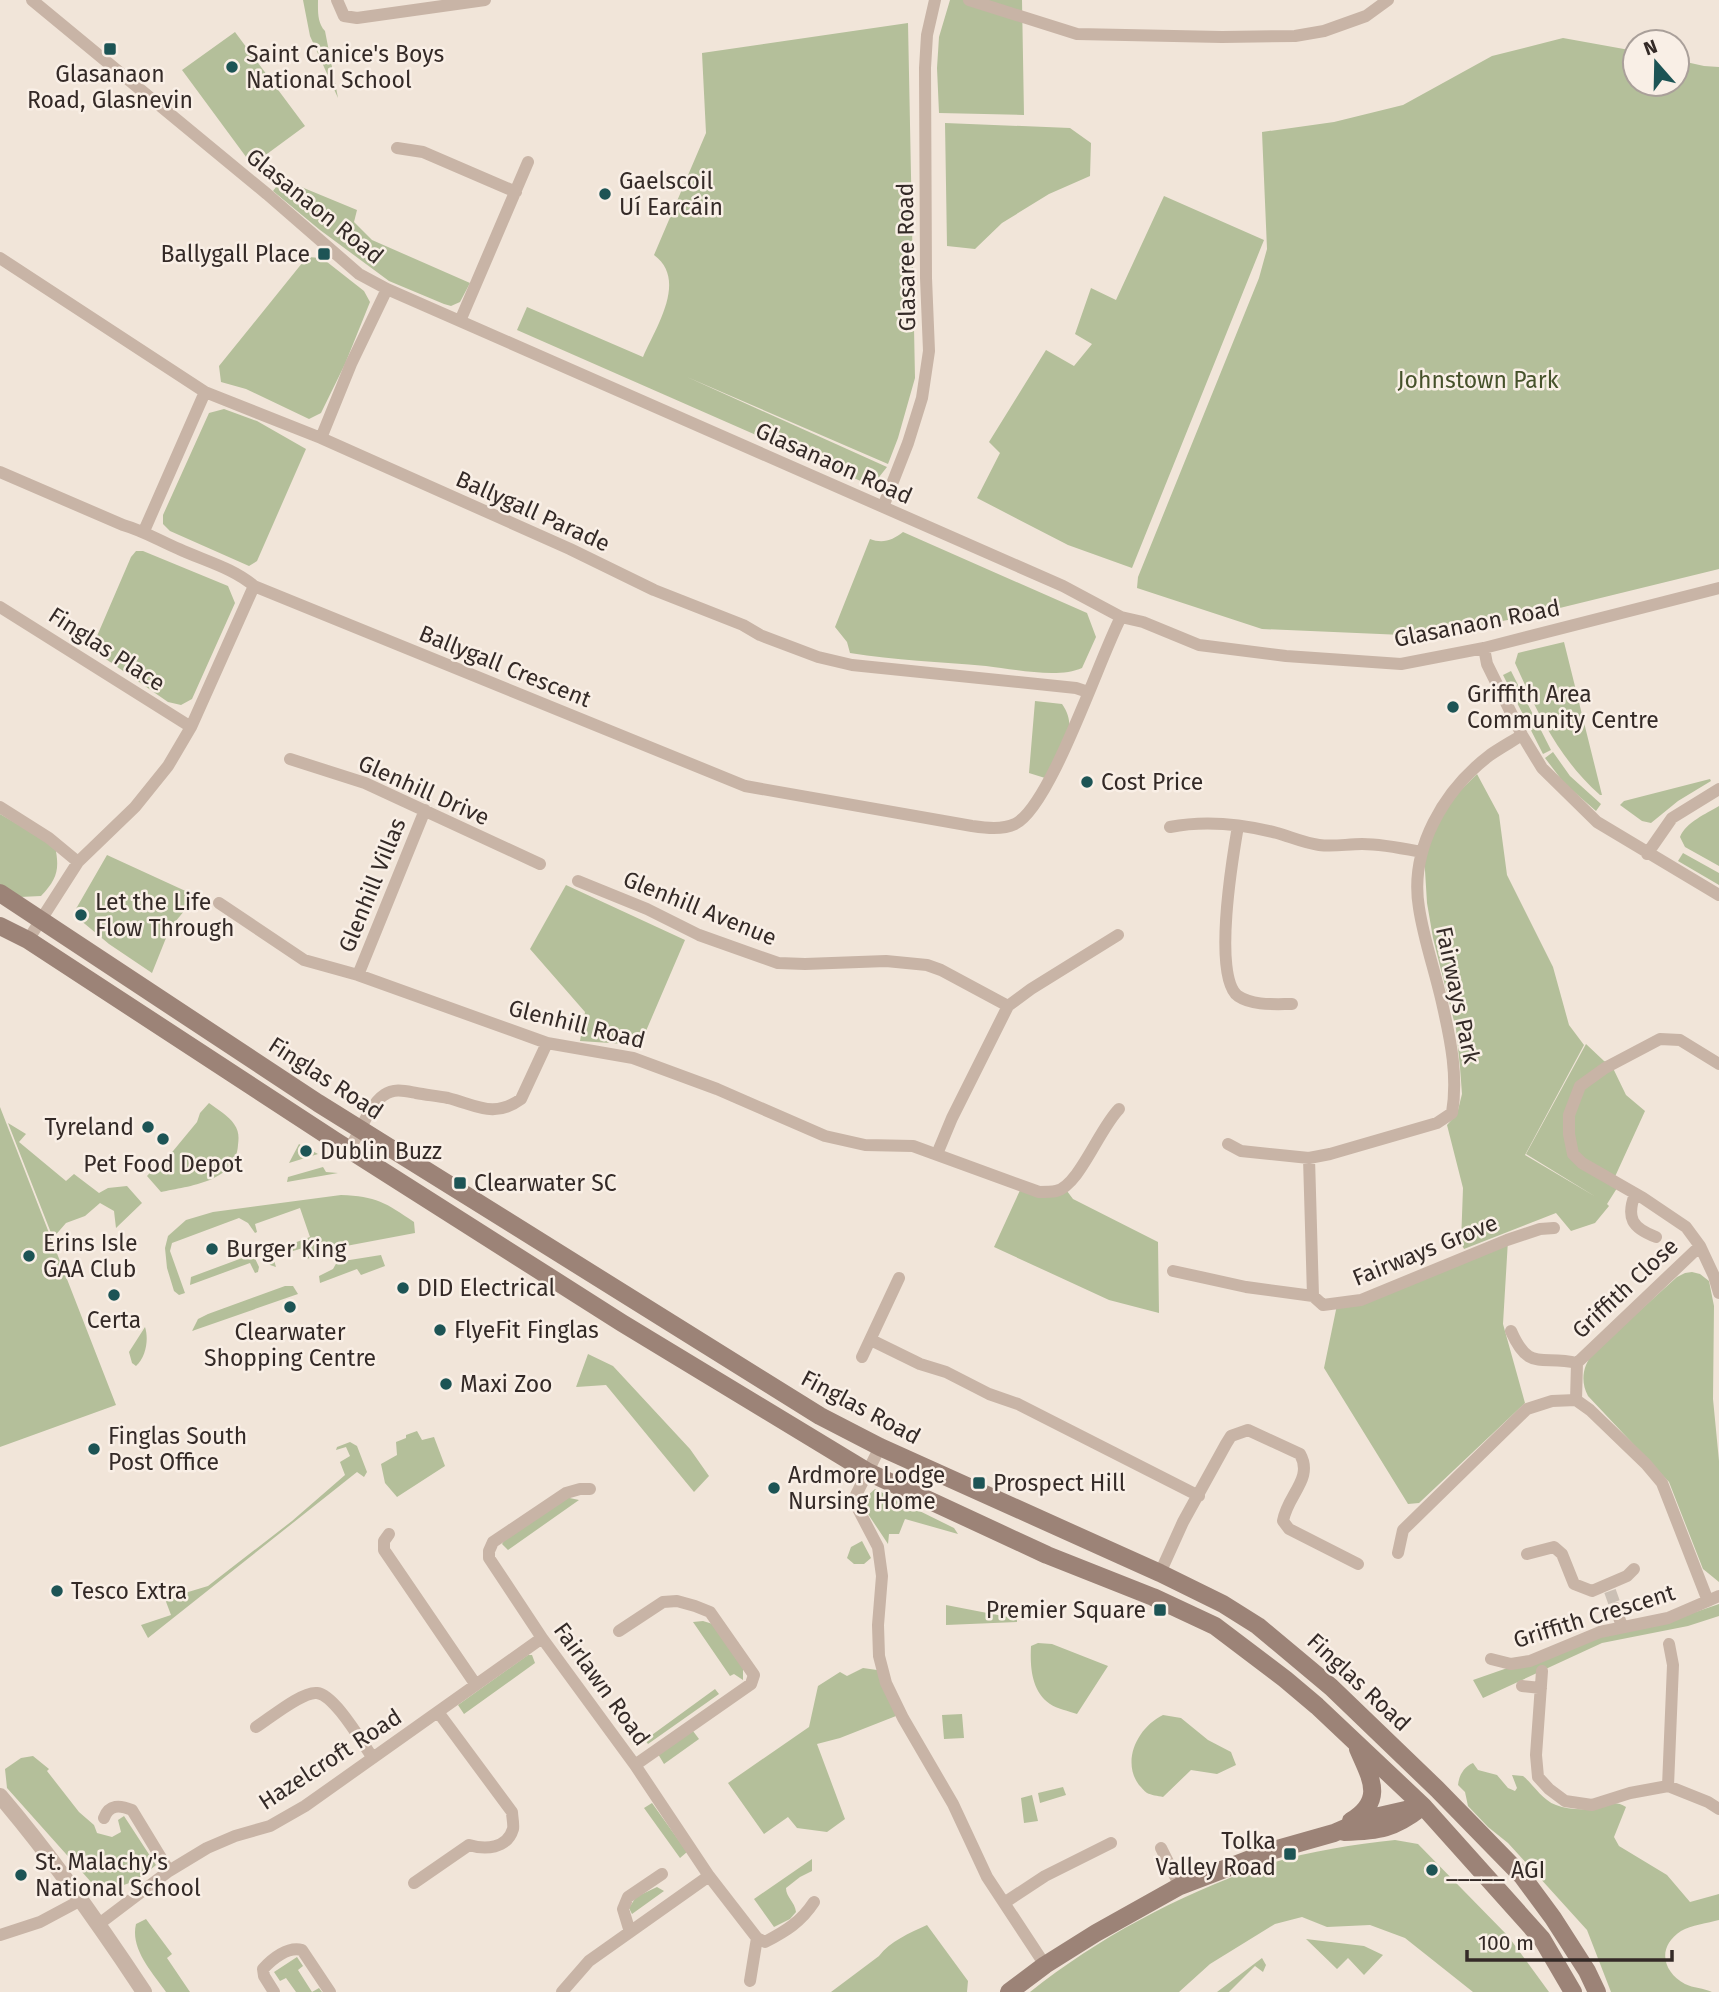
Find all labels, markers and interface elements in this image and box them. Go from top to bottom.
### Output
north arrow [1621,28,1691,98]
text: N [1640,35,1660,60]
place label: Saint Canice's Boys National School [246,40,444,94]
marker: Glasanaon Road, Glasnevin [102,41,118,57]
marker: Saint Canice's Boys National School [224,59,240,75]
place label: Glasanaon Road, Glasnevin [27,60,193,114]
street label: Glasanaon Road [241,142,389,270]
place label: Gaelscoil Uí Earcáin [619,167,723,221]
street label: Glasaree Road [891,182,921,332]
marker: Gaelscoil Uí Earcáin [597,186,613,202]
place label: Ballygall Place [160,240,310,268]
marker: Ballygall Place [316,246,332,262]
park label: Johnstown Park [1398,366,1559,394]
street label: Glasanaon Road [751,416,917,510]
street label: Ballygall Parade [452,465,614,557]
street label: Glasanaon Road [1392,593,1562,653]
street label: Finglas Place [43,601,171,697]
street label: Ballygall Crescent [415,619,596,714]
place label: Griffith Area Community Centre [1467,680,1659,734]
marker: Griffith Area Community Centre [1445,699,1461,715]
street label: Glenhill Drive [354,749,494,831]
place label: Cost Price [1101,768,1203,796]
marker: Cost Price [1079,774,1095,790]
street label: Glenhill Villas [332,814,412,956]
street label: Glenhill Avenue [619,864,781,952]
place label: Let the Life Flow Through [95,888,235,942]
marker: Let the Life Flow Through [73,907,89,923]
street label: Fairways Park [1430,924,1486,1066]
street label: Glenhill Road [506,994,648,1054]
street label: Finglas Road [263,1031,389,1125]
place label: Tyreland [45,1113,134,1141]
marker: Tyreland [140,1119,156,1135]
marker: Pet Food Depot [155,1131,171,1147]
place label: Dublin Buzz [320,1137,442,1165]
marker: Dublin Buzz [298,1143,314,1159]
place label: Pet Food Depot [83,1150,243,1178]
place label: Clearwater SC [474,1169,617,1197]
marker: Clearwater SC [452,1175,468,1191]
street label: Fairways Grove [1348,1208,1502,1292]
place label: Erins Isle GAA Club [43,1229,137,1283]
street label: Griffith Close [1566,1232,1684,1344]
place label: Burger King [226,1235,347,1263]
marker: Burger King [204,1241,220,1257]
marker: Erins Isle GAA Club [21,1248,37,1264]
place label: DID Electrical [417,1274,556,1302]
marker: DID Electrical [395,1280,411,1296]
marker: Certa [106,1287,122,1303]
marker: Clearwater Shopping Centre [282,1299,298,1315]
place label: Certa [87,1306,141,1334]
place label: FlyeFit Finglas [454,1316,599,1344]
place label: Clearwater Shopping Centre [204,1318,376,1372]
marker: FlyeFit Finglas [432,1322,448,1338]
street label: Finglas Road [797,1364,925,1450]
place label: Maxi Zoo [460,1370,553,1398]
marker: Maxi Zoo [438,1376,454,1392]
place label: Finglas South Post Office [108,1422,247,1476]
marker: Finglas South Post Office [86,1441,102,1457]
place label: Ardmore Lodge Nursing Home [788,1461,945,1515]
place label: Prospect Hill [993,1469,1126,1497]
marker: Prospect Hill [971,1475,987,1491]
marker: Ardmore Lodge Nursing Home [766,1480,782,1496]
place label: Tesco Extra [71,1577,187,1605]
street label: Griffith Crescent [1510,1578,1679,1654]
marker: Tesco Extra [49,1583,65,1599]
place label: Premier Square [986,1596,1146,1624]
marker: Premier Square [1152,1602,1168,1618]
street label: Fairlawn Road [548,1617,656,1751]
street label: Finglas Road [1301,1627,1417,1737]
street label: Hazelcroft Road [253,1702,407,1816]
place label: Tolka Valley Road [1156,1827,1276,1881]
marker: Tolka Valley Road [1282,1846,1298,1862]
place label: St. Malachy's National School [35,1848,201,1902]
place label: _____ AGI [1446,1856,1545,1884]
marker: _____ AGI [1424,1862,1440,1878]
marker: St. Malachy's National School [13,1867,29,1883]
scale bar [1467,1918,1672,1962]
text: 100 m [1478,1930,1534,1956]

